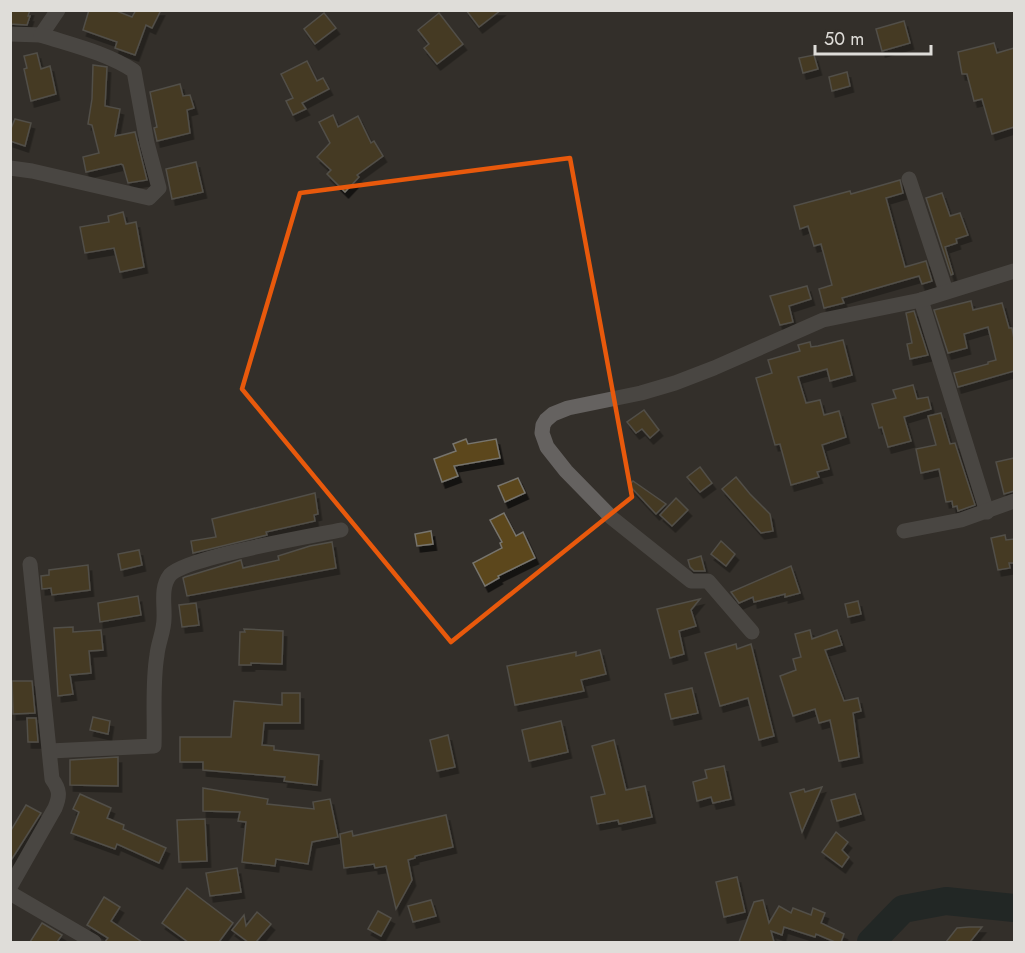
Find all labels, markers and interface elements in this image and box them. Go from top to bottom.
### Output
scale bar [815,18,930,56]
text: 50 m [824,26,864,52]

